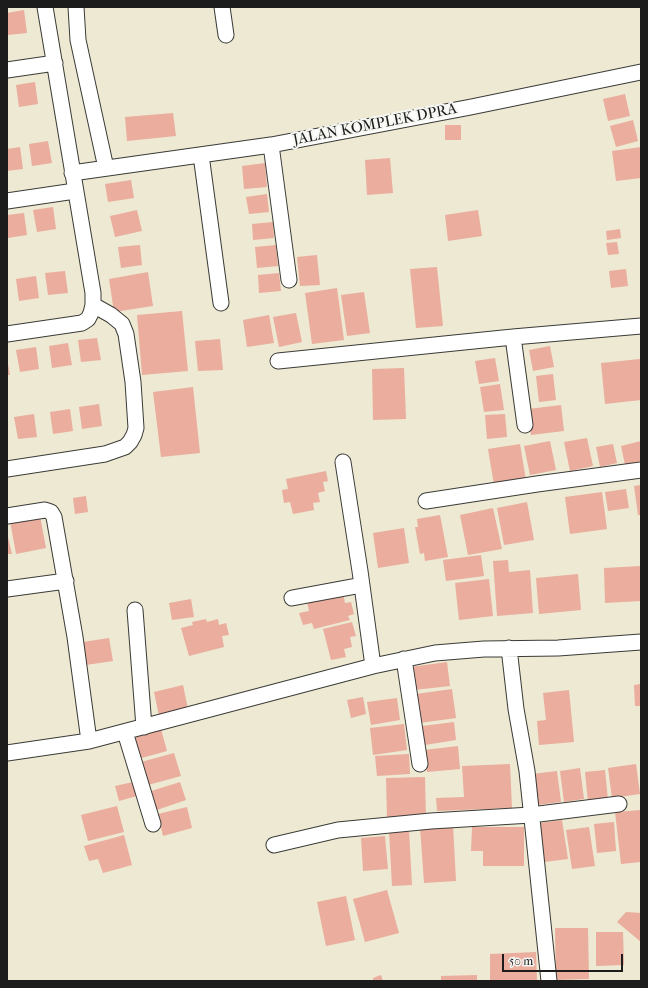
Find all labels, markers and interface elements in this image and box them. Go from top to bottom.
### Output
street label: JALAN KOMPLEK DPRA [291,100,459,150]
scale bar [504,946,625,972]
text: 50 m [509,954,533,968]

